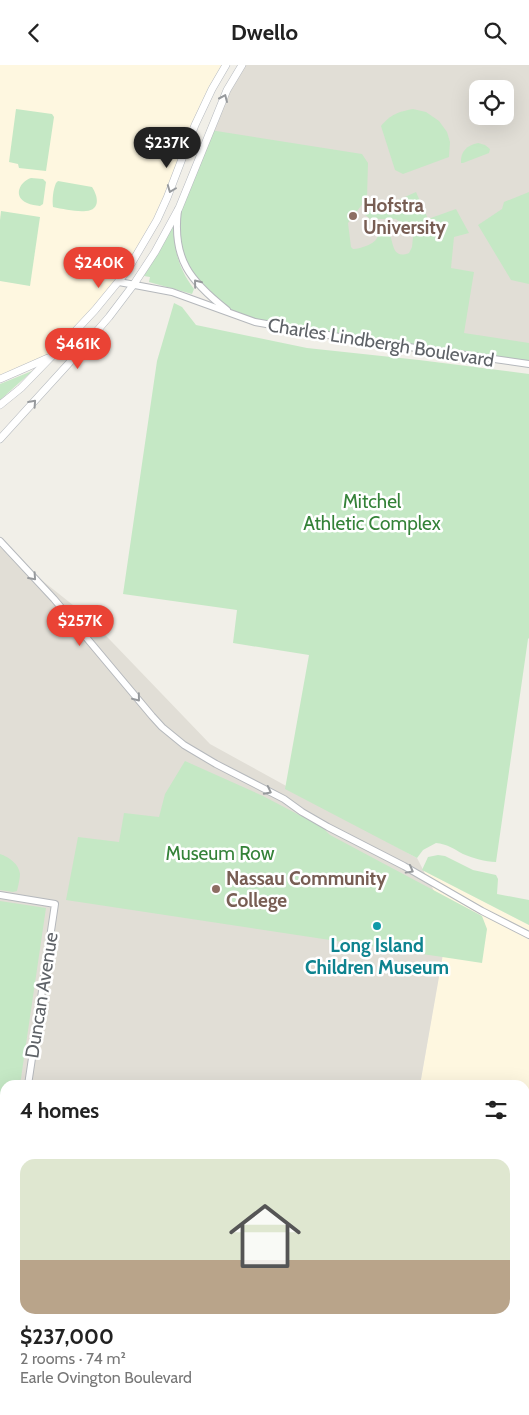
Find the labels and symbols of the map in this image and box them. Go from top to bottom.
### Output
one-way arrow [217,94,228,103]
pin: $237K [132,127,202,169]
one-way arrow [166,185,176,193]
place label: Hofstra University [363,194,447,239]
marker: Hofstra University [347,210,359,222]
pin: $240K [64,247,134,289]
one-way arrow [194,280,202,289]
street label: Charles Lindbergh Boulevard [266,313,496,372]
pin: $461K [43,327,113,370]
one-way arrow [27,399,36,408]
park label: Mitchel Athletic Complex [303,490,441,535]
one-way arrow [27,571,36,580]
pin: $257K [45,605,115,647]
one-way arrow [131,692,139,701]
one-way arrow [263,785,272,795]
park label: Museum Row [166,842,275,865]
one-way arrow [404,863,413,873]
place label: Nassau Community College [226,867,387,912]
marker: Nassau Community College [210,883,222,895]
marker: Long Island Children Museum [371,920,383,932]
street label: Duncan Avenue [20,930,63,1060]
place label: Long Island Children Museum [305,934,449,979]

